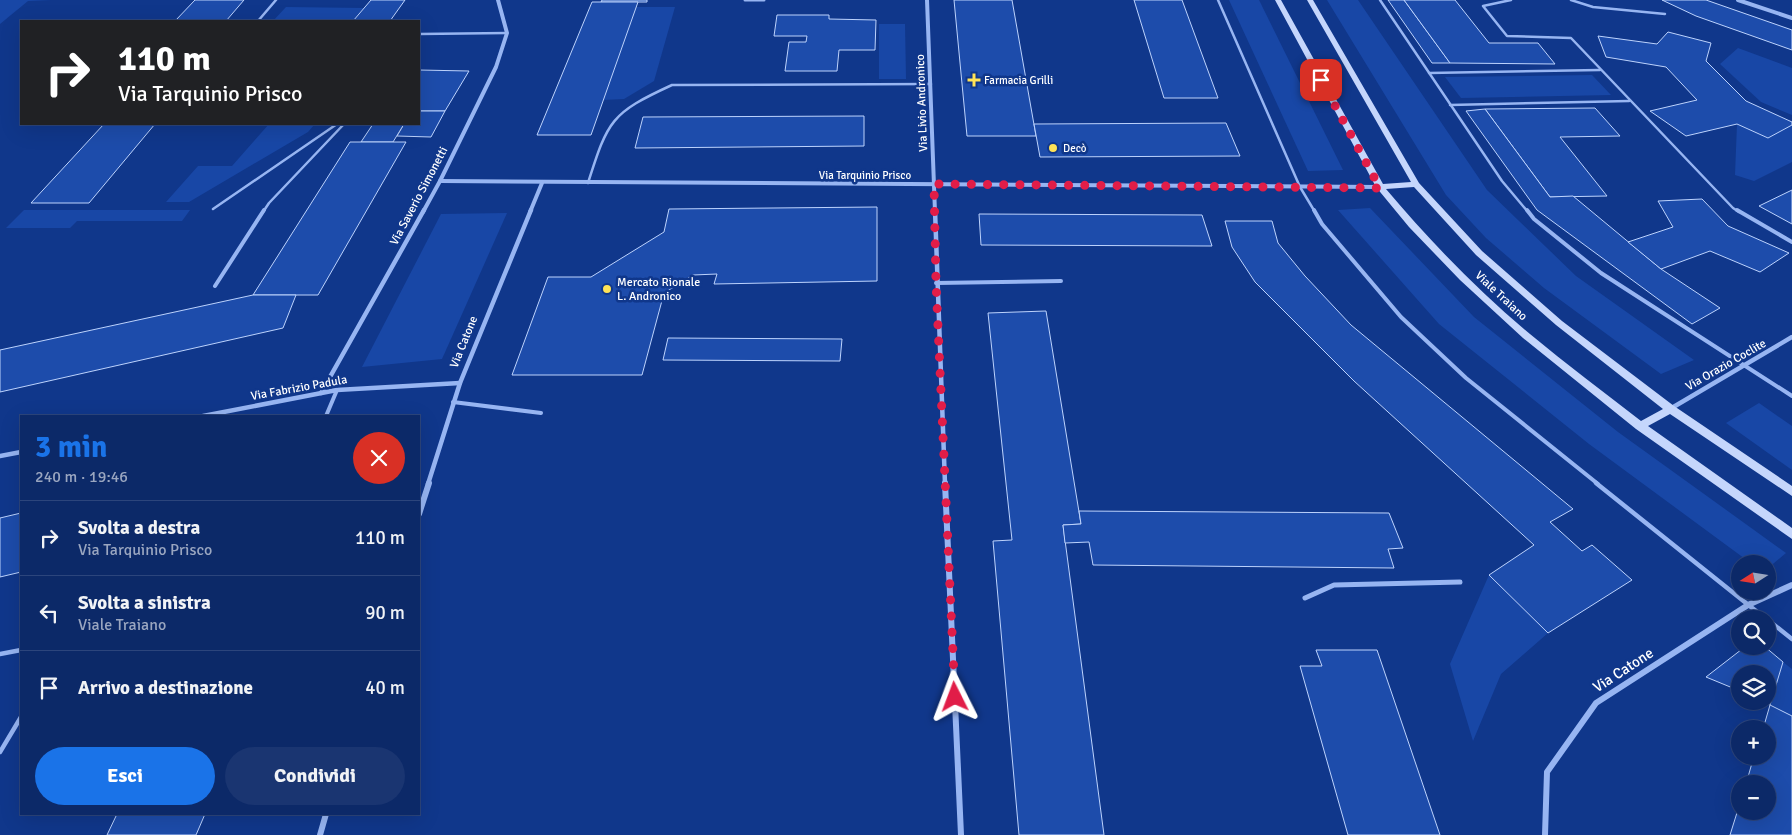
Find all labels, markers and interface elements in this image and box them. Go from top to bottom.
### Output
text: 110 m [118,37,211,80]
icon: right [35,40,100,105]
street label: Via Livio Andronico [913,54,931,152]
pin [1300,59,1342,101]
icon: arrive [1307,66,1335,94]
marker: Farmacia Grilli [968,74,980,86]
place label: Farmacia Grilli [984,74,1053,87]
text: Via Tarquinio Prisco [118,80,303,107]
marker: Decò [1047,142,1059,154]
place label: Decò [1063,142,1087,155]
street label: Via Saverio Simonetti [387,144,451,248]
street label: Via Tarquinio Prisco [819,169,911,182]
street label: Viale Traiano [1472,268,1530,324]
place label: Mercato Rionale L. Andronico [617,275,700,304]
marker: Mercato Rionale L. Andronico [601,283,613,295]
street label: Via Catone [447,314,481,370]
street label: Via Orazio Coclite [1683,336,1769,394]
street label: Via Fabrizio Padula [250,372,348,404]
text: 3 min [35,429,107,466]
button: close [353,432,405,484]
text: 240 m · 19:46 [35,467,128,487]
text: Svolta a destra [78,516,200,540]
icon: right [35,524,63,552]
text: 110 m [355,526,405,550]
text: Via Tarquinio Prisco [78,540,212,560]
north arrow [1731,555,1776,600]
map controls [1731,555,1776,820]
text: Svolta a sinistra [78,591,211,615]
icon: left [35,599,63,627]
text: 90 m [365,601,405,625]
button: search [1731,610,1776,655]
text: Viale Traiano [78,615,166,635]
street label: Via Catone [1589,644,1657,696]
button: layers [1731,665,1776,710]
position arrow [928,670,980,722]
icon: arrive [35,674,63,702]
text: Arrivo a destinazione [78,676,253,700]
text: 40 m [365,676,405,700]
button: + [1731,720,1776,765]
button: Esci [35,747,215,805]
button: Condividi [225,747,405,805]
button: − [1731,775,1776,820]

